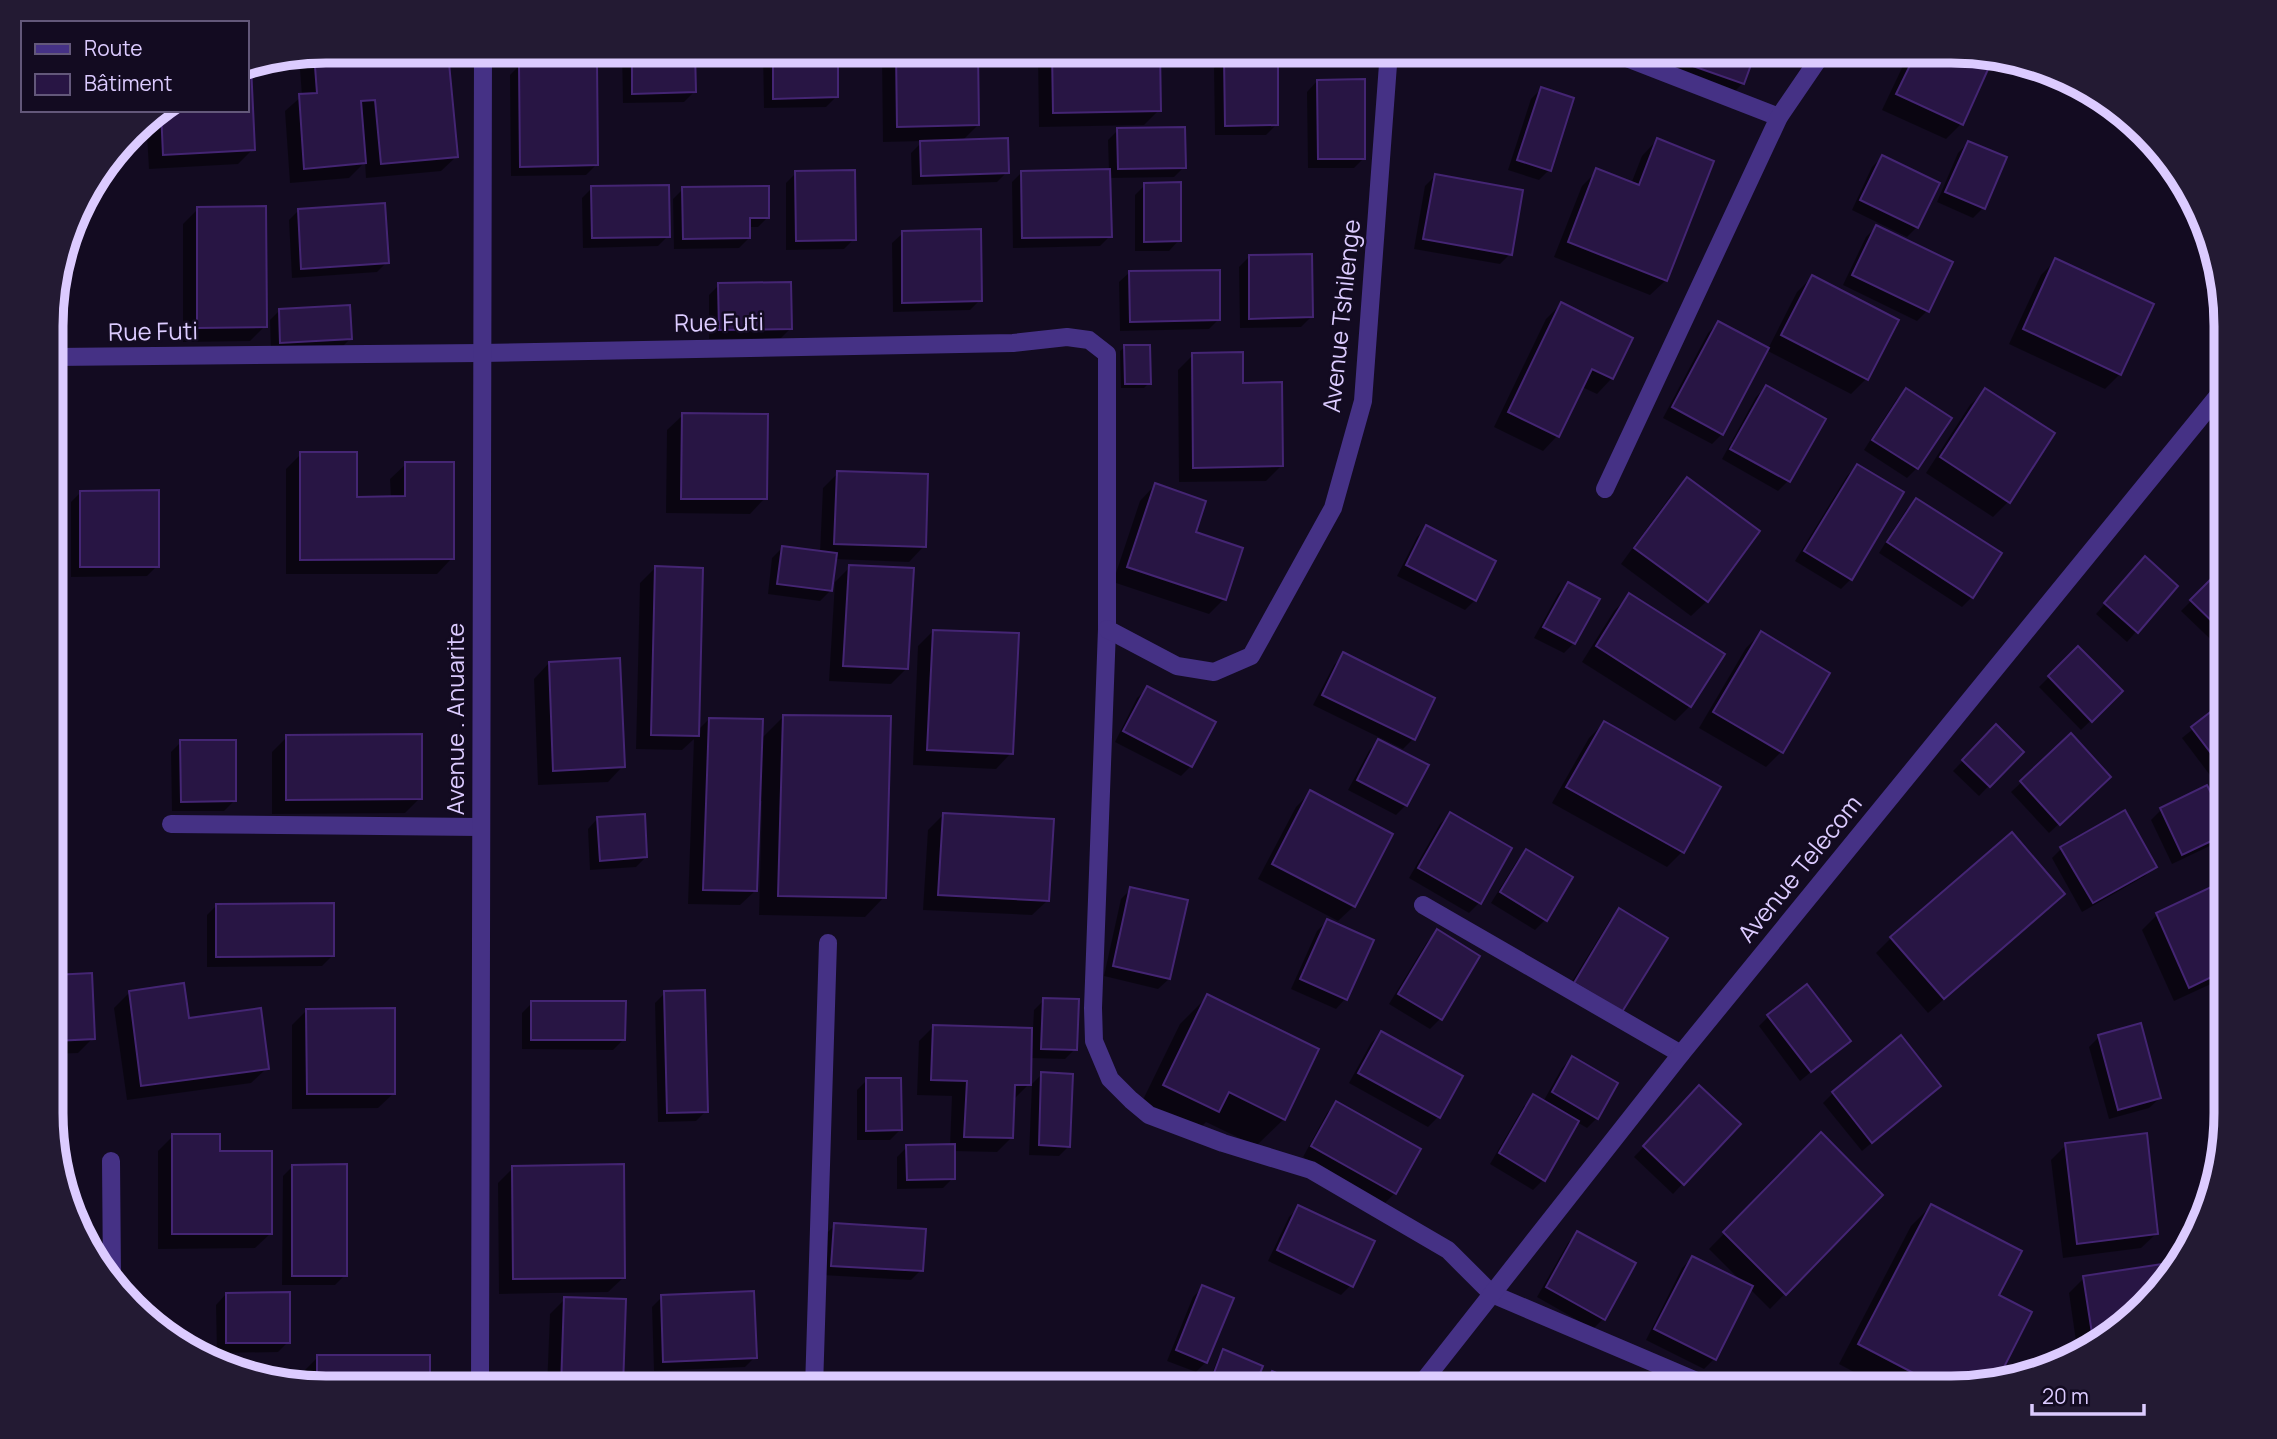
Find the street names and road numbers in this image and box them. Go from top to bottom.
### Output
street label: Avenue Tshilenge [1314,218,1367,414]
street label: Rue Futi [674,304,764,339]
street label: Rue Futi [108,313,198,348]
street label: Avenue . Anuarite [438,623,471,815]
street label: Avenue Telecom [1729,788,1868,949]

